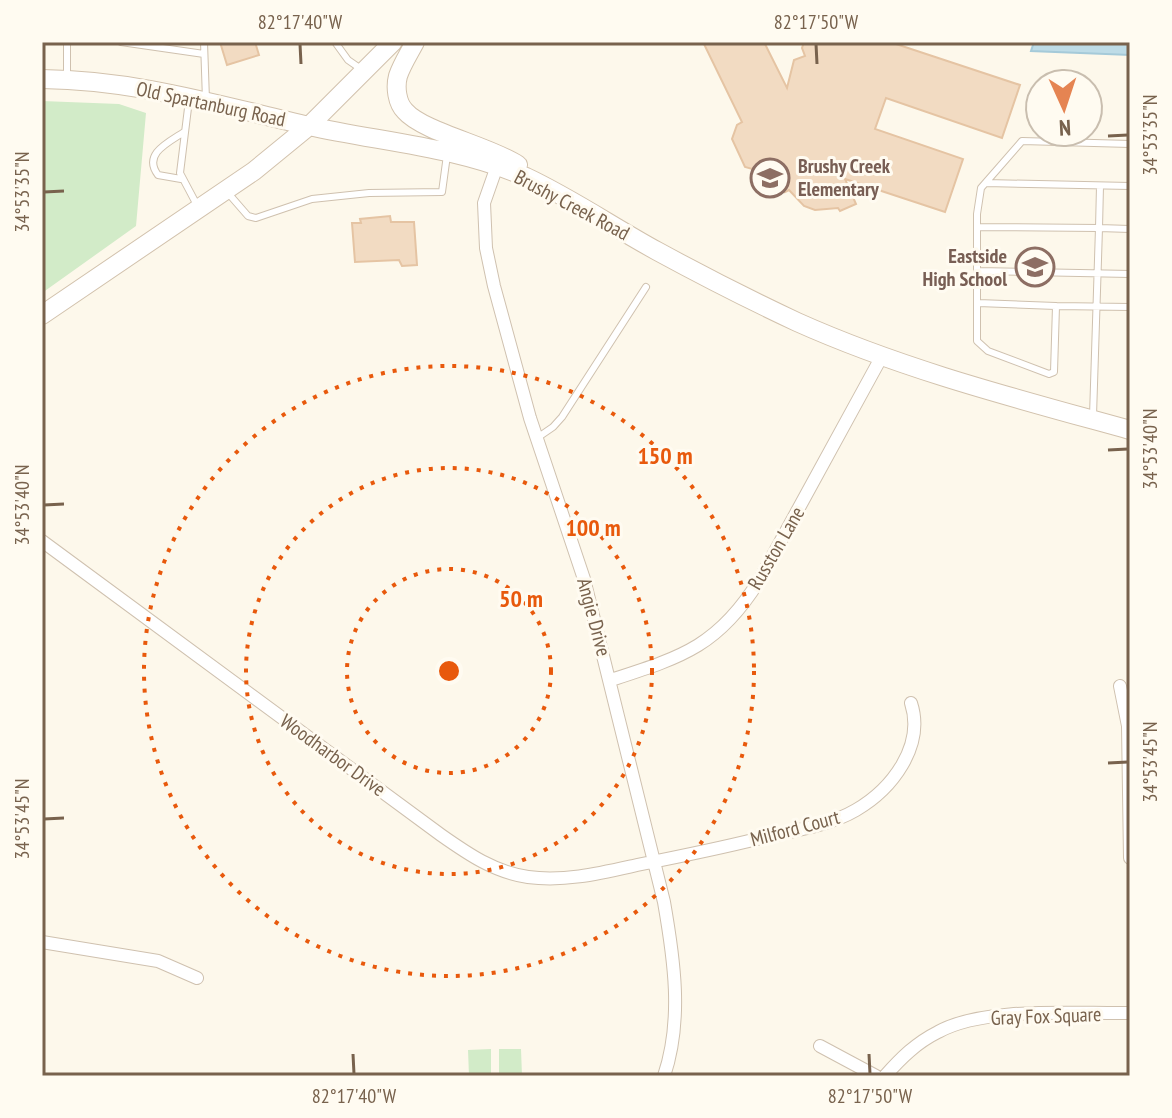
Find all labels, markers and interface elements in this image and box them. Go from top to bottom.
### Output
text: 82°17'40"W [258,9,343,35]
text: 82°17'50"W [774,9,859,35]
north arrow [1024,68,1104,148]
street label: Old Spartanburg Road [134,75,288,133]
text: 34°53'35"N [1137,95,1163,175]
text: N [1058,114,1072,142]
text: 34°53'35"N [9,152,35,232]
place label: Brushy Creek Elementary [798,153,891,202]
school or university icon: Brushy Creek Elementary [749,157,791,199]
street label: Brushy Creek Road [510,164,634,246]
place label: Eastside High School [922,243,1007,292]
school or university icon: Eastside High School [1014,246,1056,288]
text: 34°53'40"N [1137,409,1163,489]
text: 150 m [637,440,693,471]
text: 34°53'40"N [9,465,35,545]
street label: Russton Lane [742,502,810,594]
text: 100 m [565,512,621,543]
street label: Angie Drive [571,575,617,659]
text: 50 m [499,583,543,614]
centre of rings [435,657,463,685]
street label: Woodharbor Drive [275,708,391,802]
text: 34°53'45"N [1137,722,1163,802]
text: 34°53'45"N [9,779,35,859]
street label: Milford Court [748,804,843,852]
street label: Gray Fox Square [990,1001,1102,1031]
text: 82°17'40"W [312,1083,397,1109]
text: 82°17'50"W [828,1083,913,1109]

